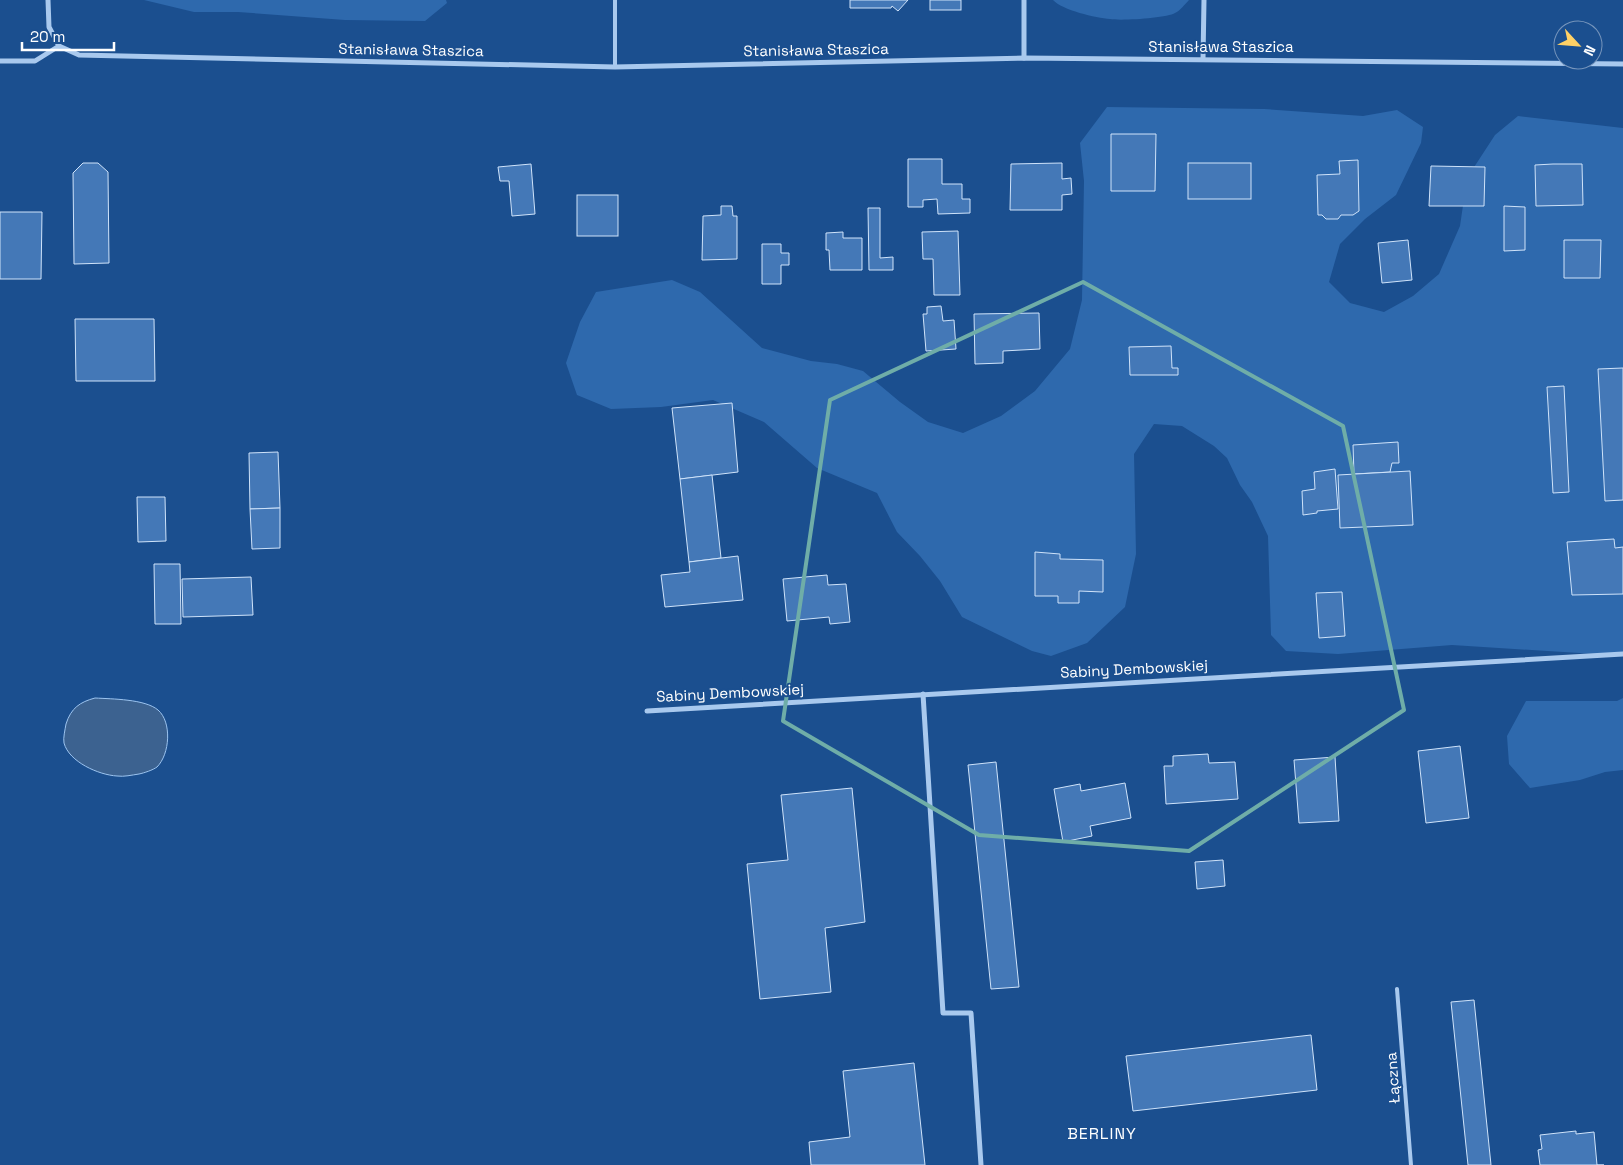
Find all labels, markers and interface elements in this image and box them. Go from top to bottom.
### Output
scale bar [22,20,115,52]
north arrow [1553,20,1603,70]
text: 20 m [30,27,65,46]
street label: Stanisława Staszica [1148,37,1294,56]
street label: Stanisława Staszica [338,39,484,60]
street label: Stanisława Staszica [743,39,889,60]
text: N [1580,43,1600,59]
street label: Sabiny Dembowskiej [1060,655,1208,682]
street label: Sabiny Dembowskiej [656,679,804,706]
street label: Łączna [1381,1051,1404,1105]
district label: BERLINY [1067,1123,1137,1144]

